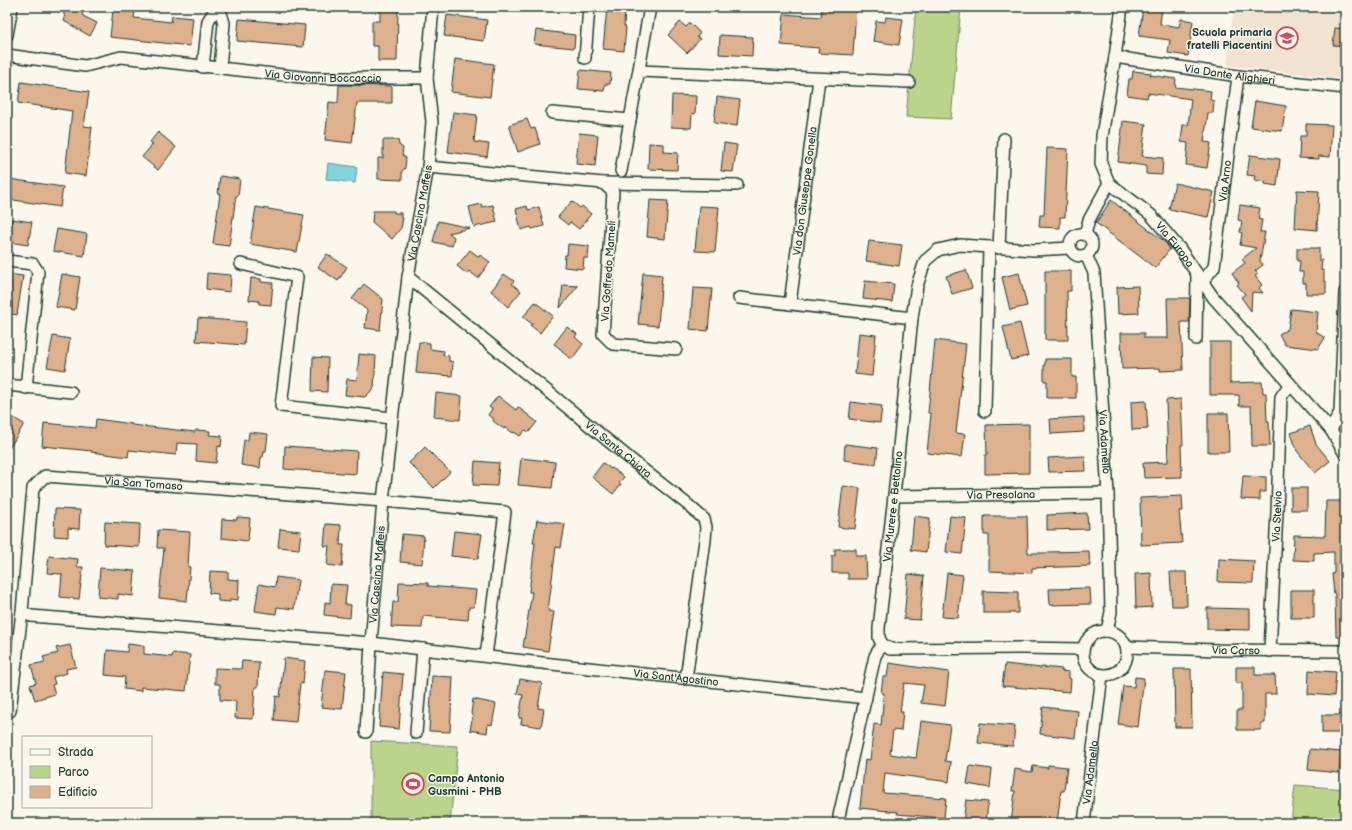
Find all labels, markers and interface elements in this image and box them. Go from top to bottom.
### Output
school or university icon: Scuola primaria fratelli Piacentini [1274,25,1300,51]
place label: Scuola primaria fratelli Piacentini [1187,26,1272,52]
street label: Via Dante Alighieri [1183,62,1276,87]
street label: Via Giovanni Boccaccio [264,67,382,85]
street label: Via don Giuseppe Gonella [790,126,820,256]
street label: Via Arno [1216,159,1234,202]
street label: Via Cascina Maffeis [405,163,435,262]
street label: Via Europa [1153,219,1197,270]
street label: Via Goffredo Mameli [598,220,619,322]
street label: Via Adamello [1096,409,1113,475]
street label: Via Santa Chiara [582,419,654,481]
street label: Via Murere e Bettolino [881,450,906,563]
street label: Via San Tomaso [104,474,183,493]
street label: Via Presolana [967,488,1035,502]
street label: Via Stelvio [1270,490,1285,542]
street label: Via Cascina Maffeis [367,525,388,624]
street label: Via Carso [1212,644,1260,657]
street label: Via Sant'Agostino [633,667,719,689]
legend [22,736,152,808]
street label: Via Adamello [1080,740,1101,805]
text: Strada [58,745,94,760]
text: Parco [58,765,89,780]
sports icon: Campo Antonio Gusmini - PHB [400,771,426,797]
place label: Campo Antonio Gusmini - PHB [428,772,505,798]
text: Edificio [58,785,98,800]

